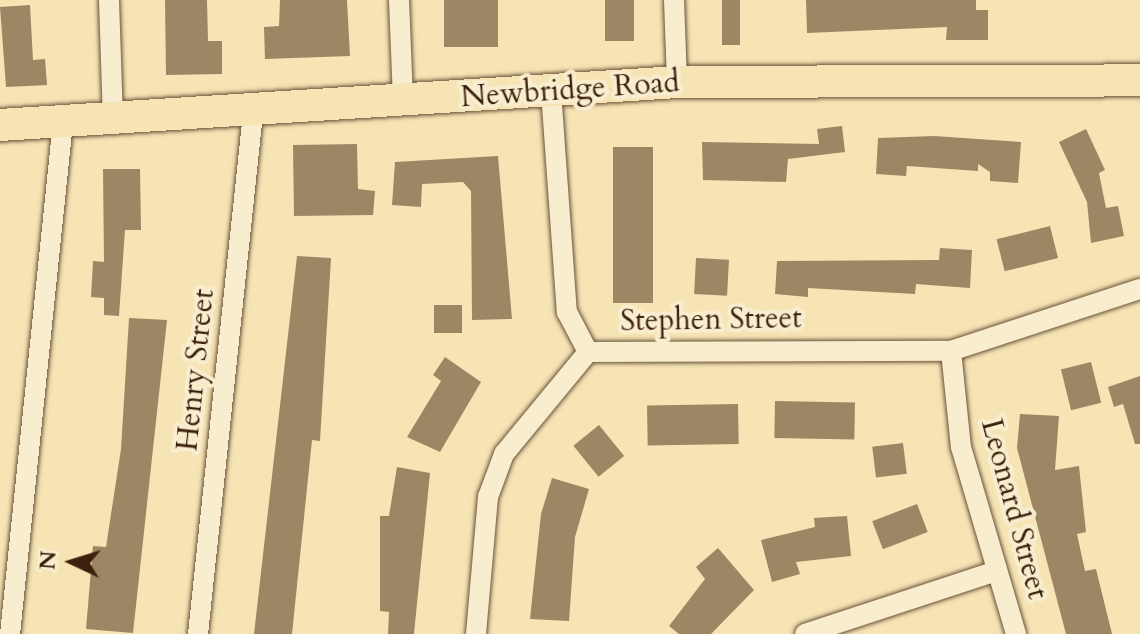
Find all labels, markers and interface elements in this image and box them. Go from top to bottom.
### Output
street label: Newbridge Road [459,64,681,116]
street label: Henry Street [170,287,222,453]
street label: Stephen Street [620,300,802,340]
street label: Leonard Street [973,415,1055,603]
north arrow [32,522,112,602]
text: N [32,550,64,571]

